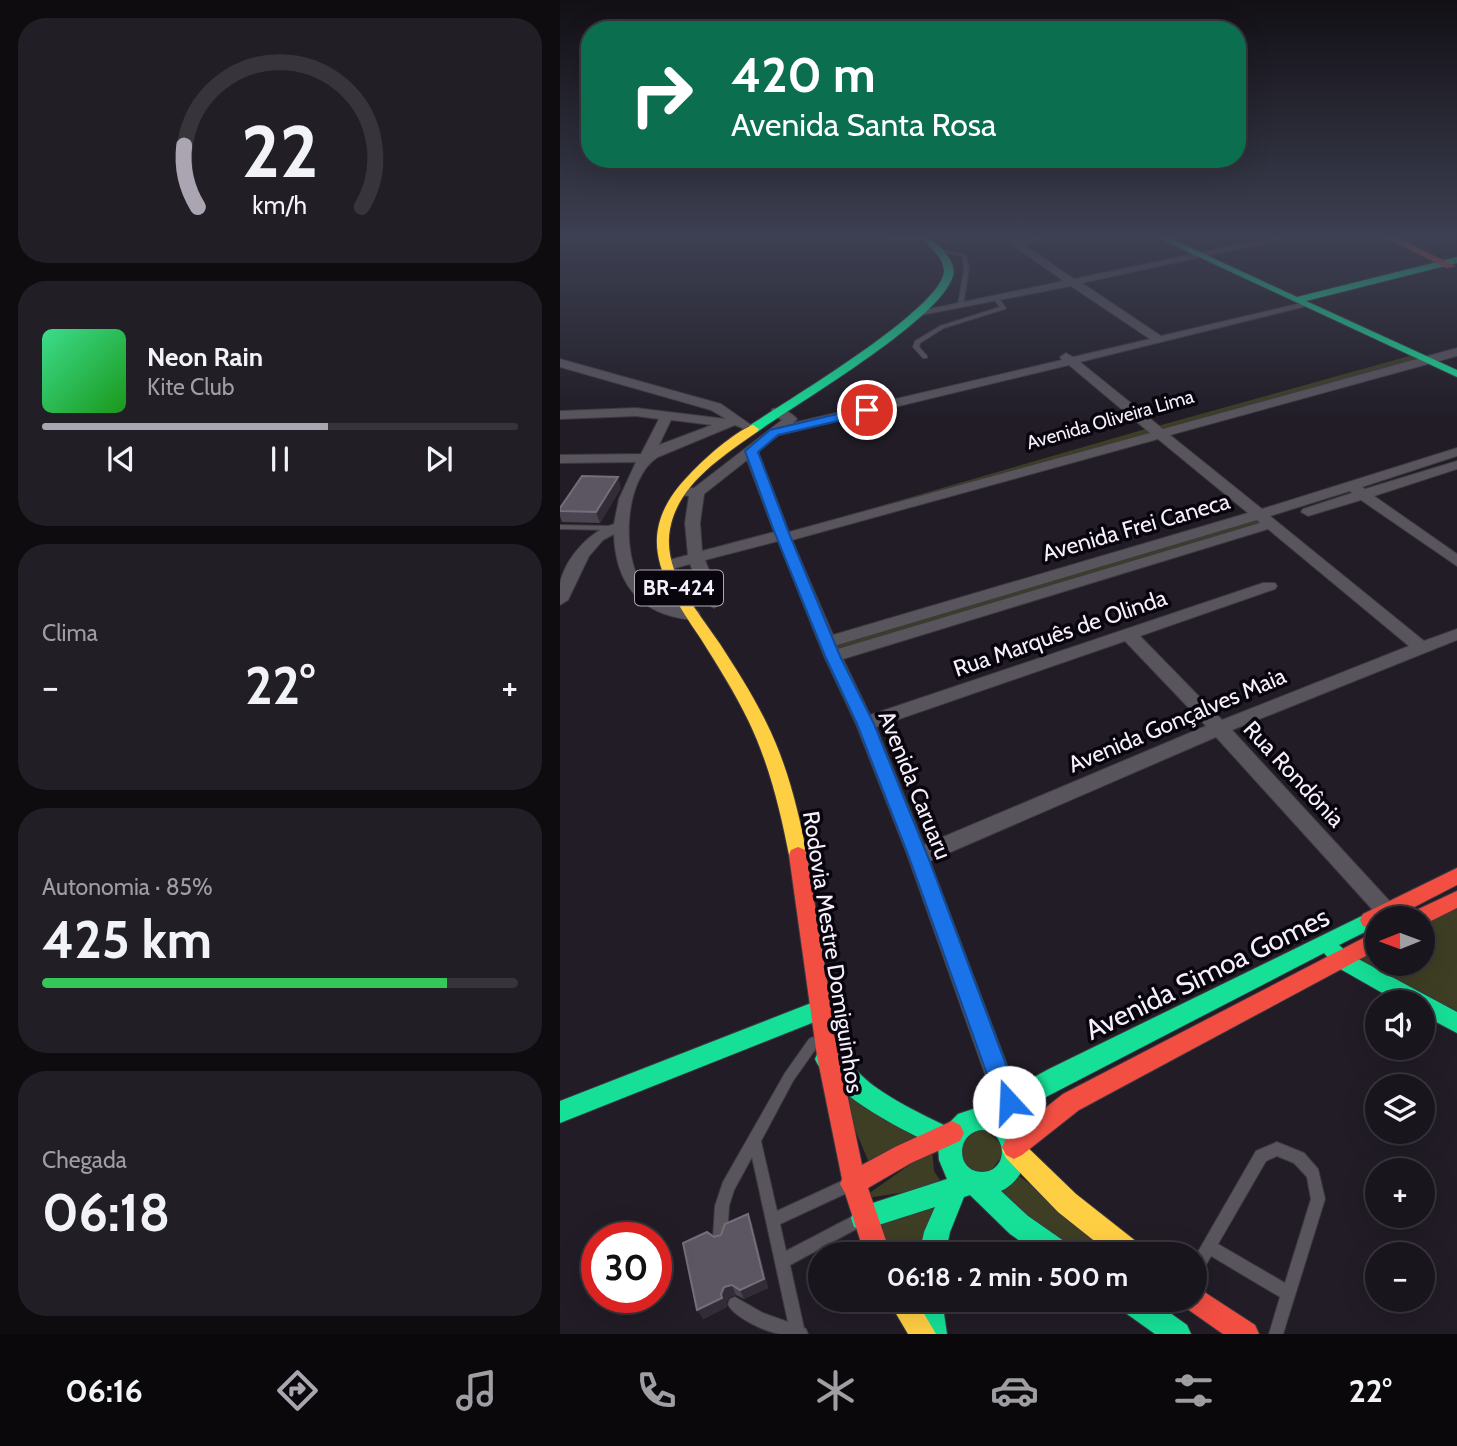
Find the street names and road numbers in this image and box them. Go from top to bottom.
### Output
street label: Avenida Oliveira Lima [1024,385,1197,454]
street label: Avenida Frei Caneca [1039,487,1233,567]
road number: BR-424 [635,570,723,606]
street label: Rua Marquês de Olinda [950,583,1170,683]
street label: Avenida Gonçalves Maia [1064,661,1290,779]
street label: Avenida Caruaru [872,707,958,863]
street label: Rua Rondônia [1238,715,1350,833]
street label: Rodovia Mestre Domiguinhos [797,809,869,1095]
street label: Avenida Simoa Gomes [1079,899,1335,1047]

